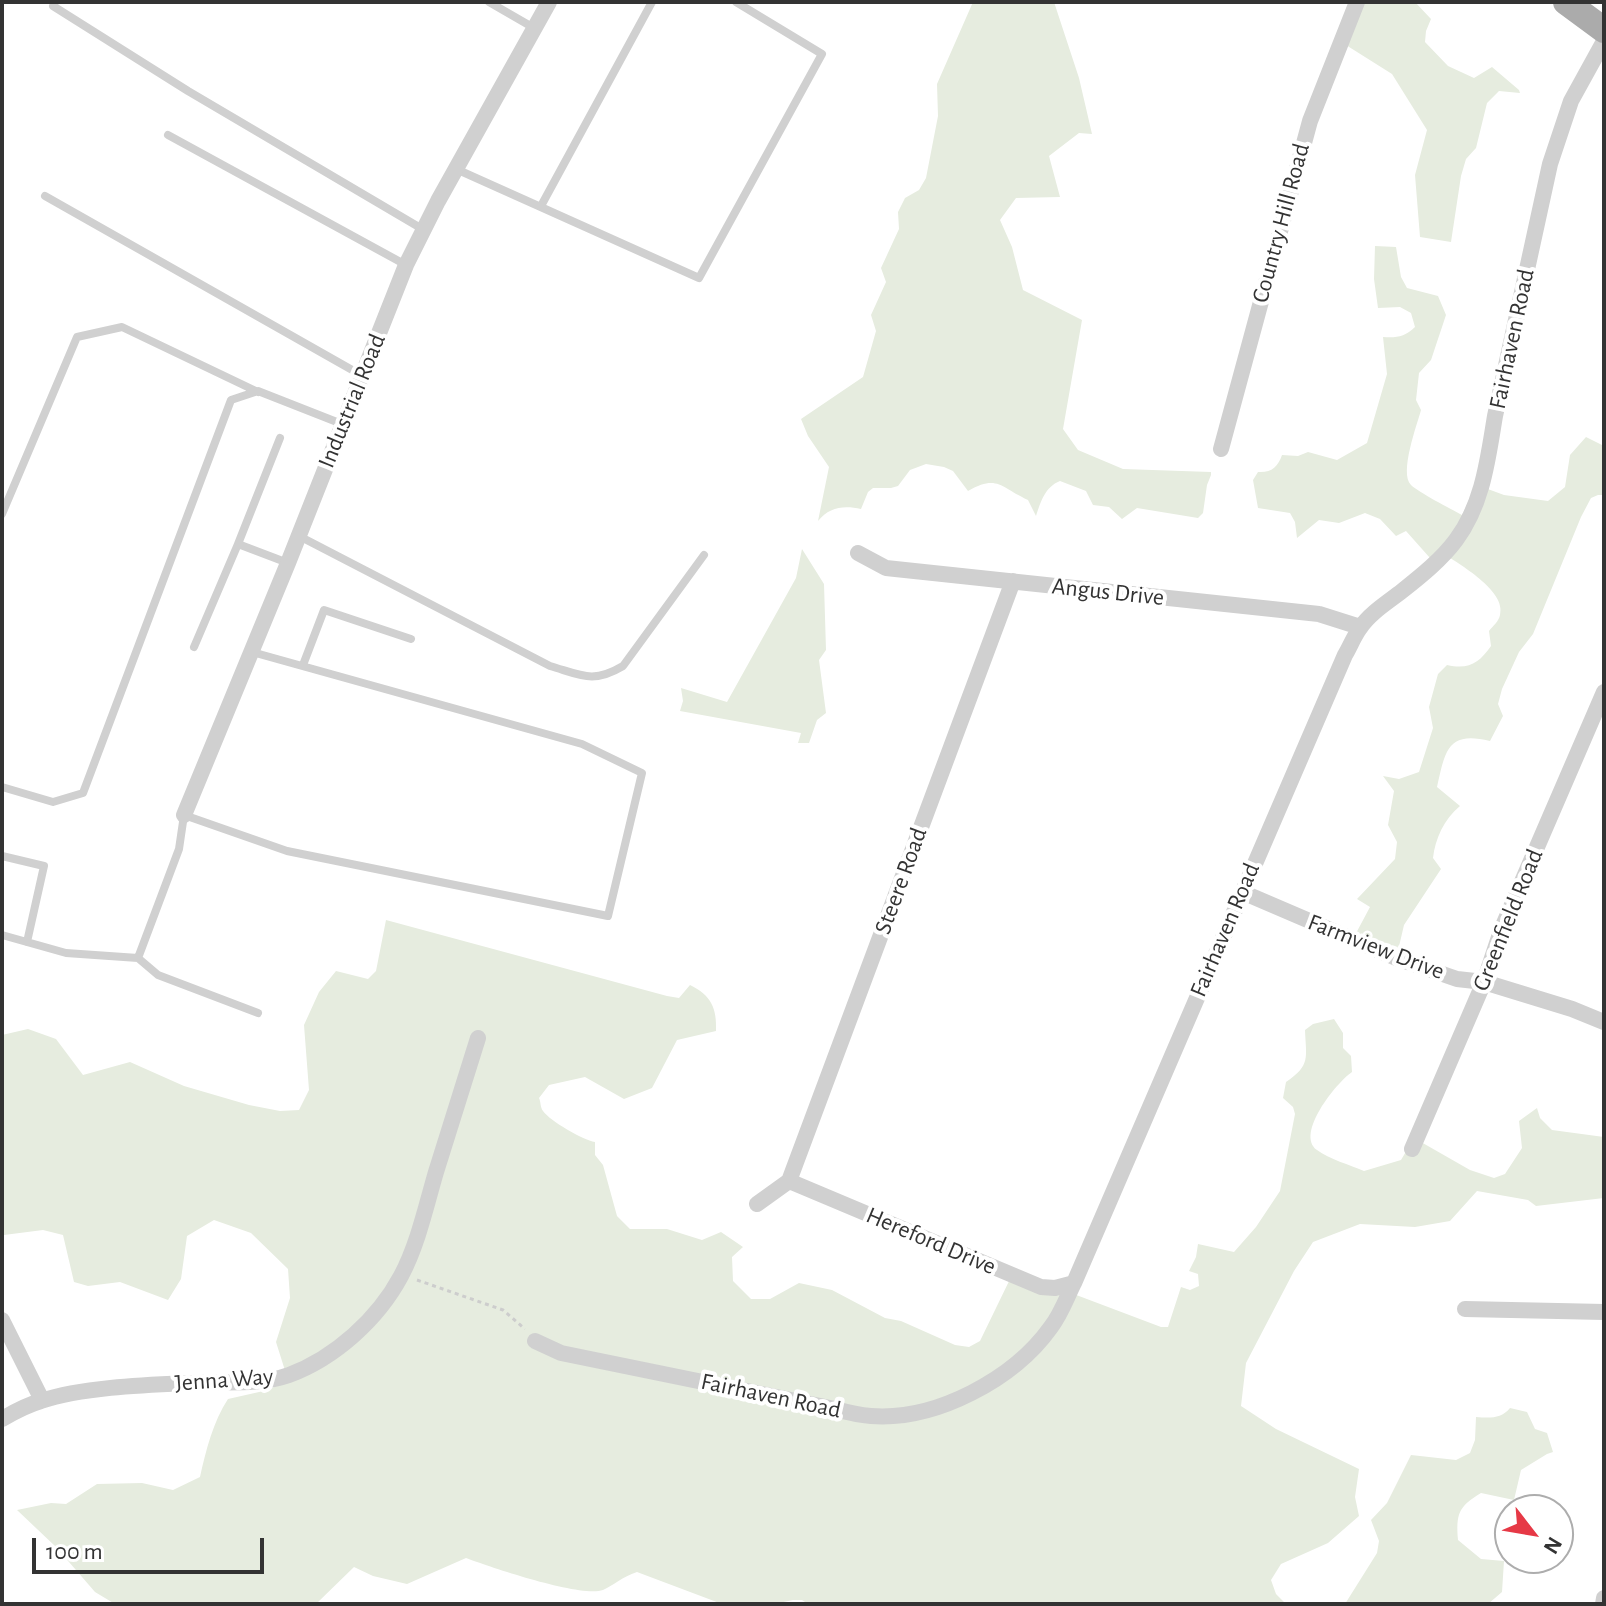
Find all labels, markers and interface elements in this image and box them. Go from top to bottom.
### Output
street label: Country Hill Road [1246,140,1316,306]
street label: Fairhaven Road [1483,266,1541,412]
street label: Industrial Road [312,330,392,472]
street label: Angus Drive [1050,572,1166,612]
street label: Steere Road [868,824,934,938]
street label: Greenfield Road [1466,845,1550,995]
street label: Fairhaven Road [1184,859,1266,1001]
street label: Farmview Drive [1304,908,1448,986]
street label: Hereford Drive [862,1201,1000,1281]
street label: Jenna Way [174,1362,274,1398]
street label: Fairhaven Road [698,1367,844,1425]
north arrow [1494,1494,1574,1574]
scale bar [36,1522,268,1572]
text: N [1539,1533,1566,1558]
text: 100 m [46,1540,103,1564]

